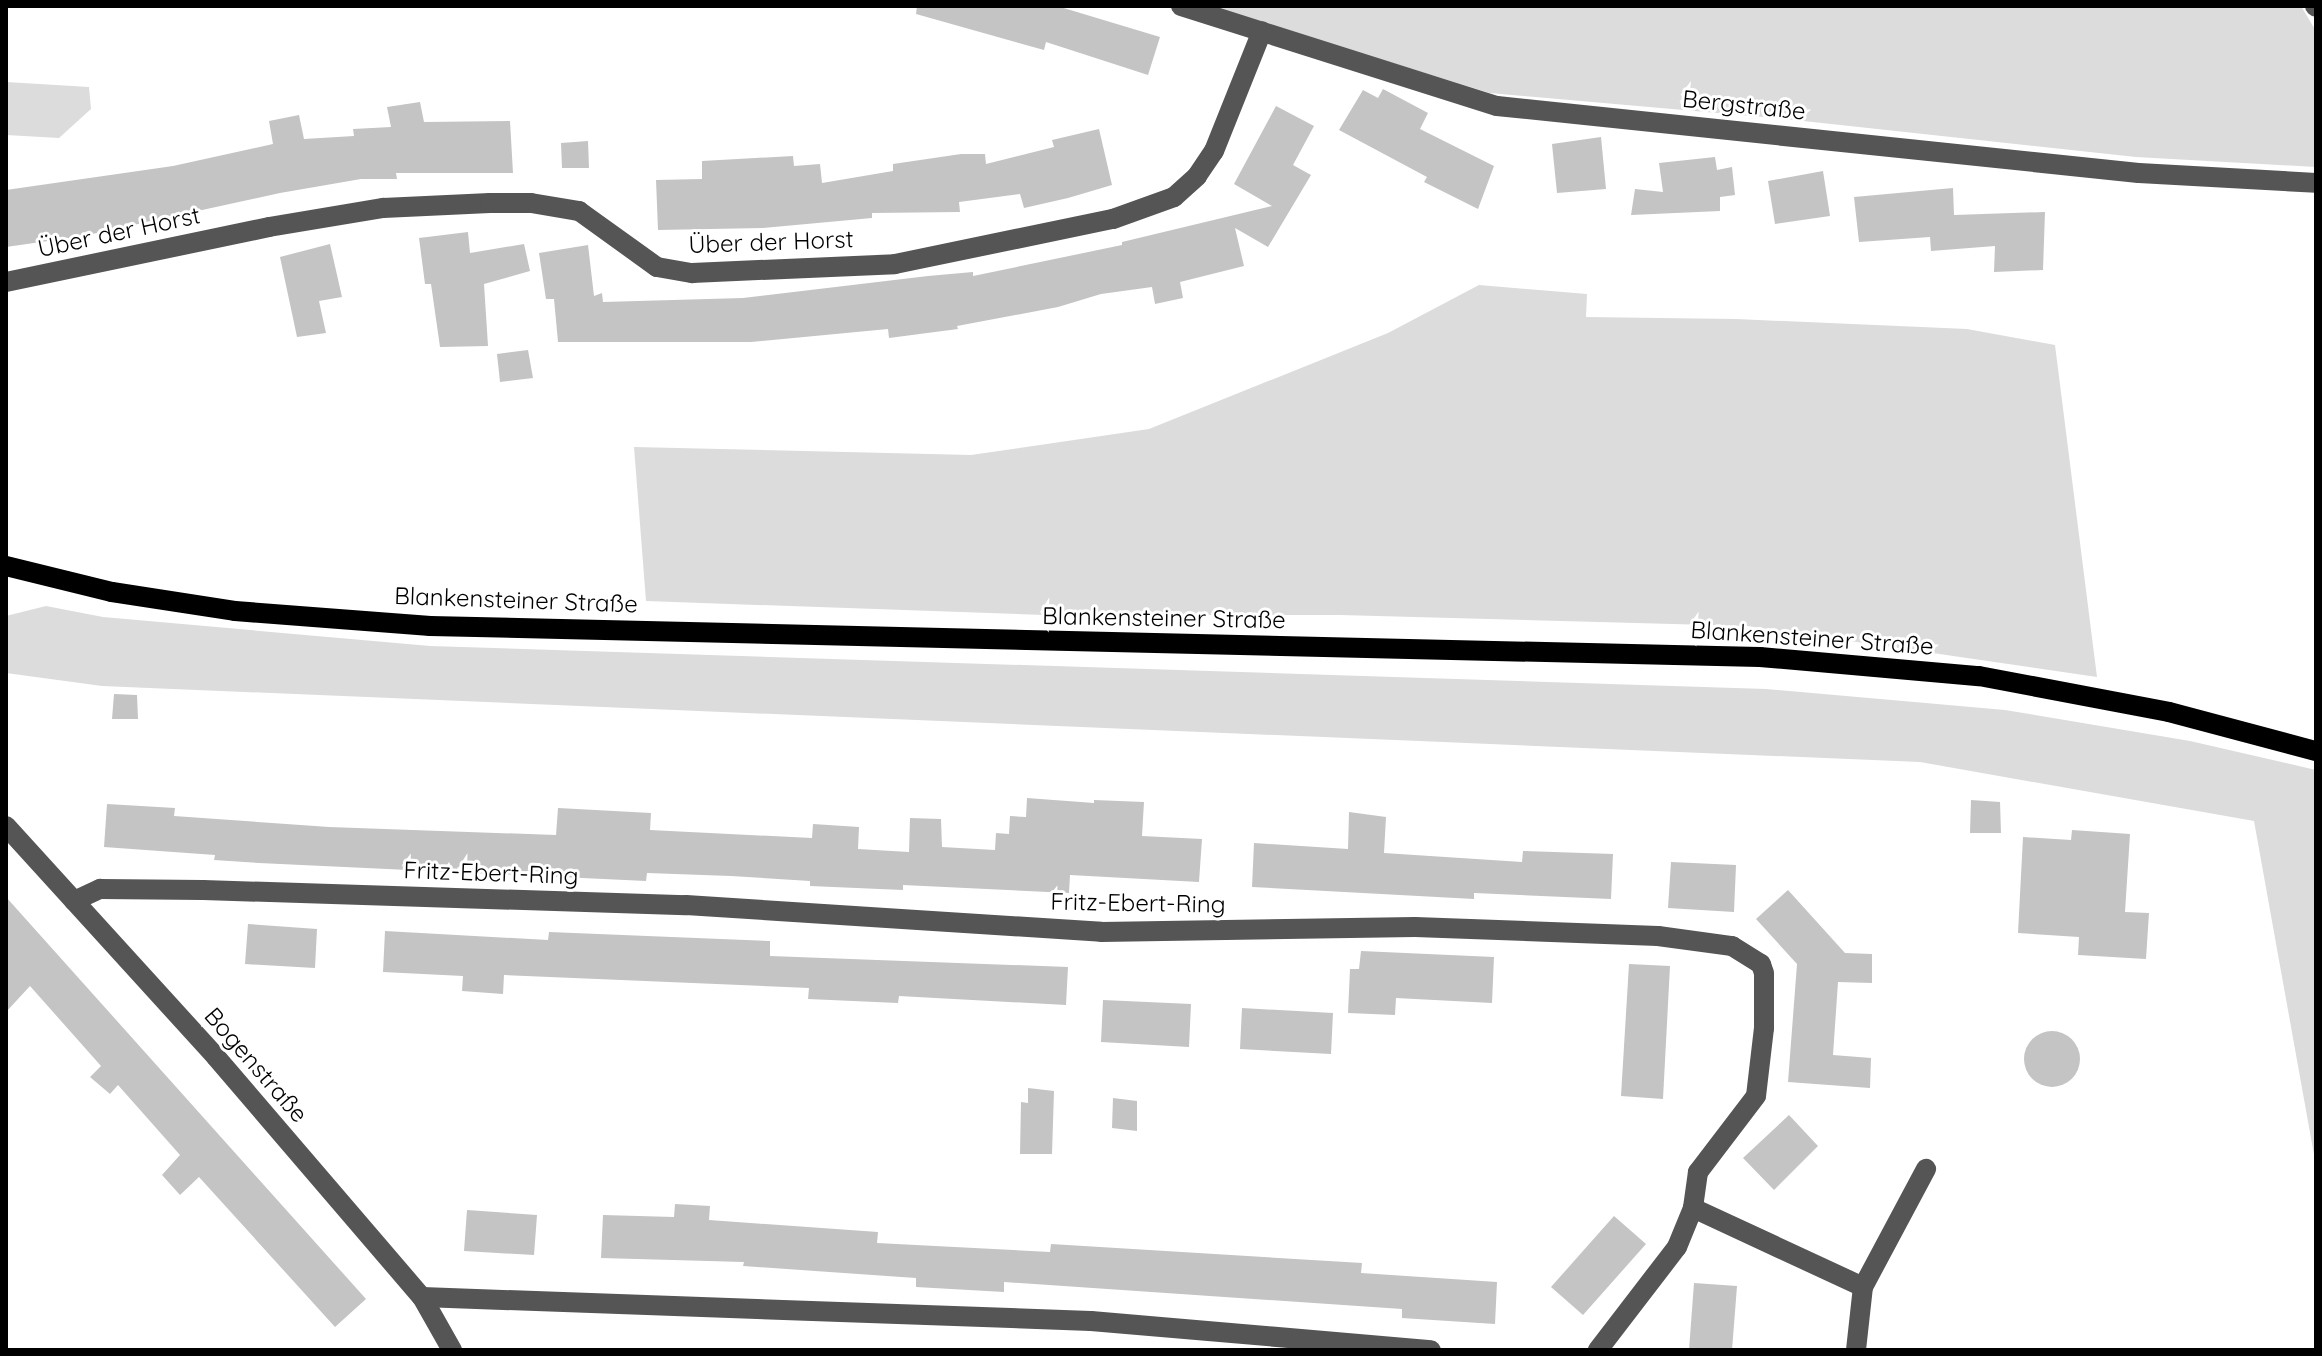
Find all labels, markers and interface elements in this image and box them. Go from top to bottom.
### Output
street label: Bergstraße [1681,84,1807,126]
street label: Über der Horst [35,201,203,263]
street label: Über der Horst [688,225,854,259]
street label: Blankensteiner Straße [394,581,638,619]
street label: Blankensteiner Straße [1042,601,1286,635]
street label: Blankensteiner Straße [1689,615,1935,661]
street label: Fritz-Ebert-Ring [403,856,579,890]
street label: Fritz-Ebert-Ring [1050,887,1226,919]
street label: Bogenstraße [198,1002,314,1128]

